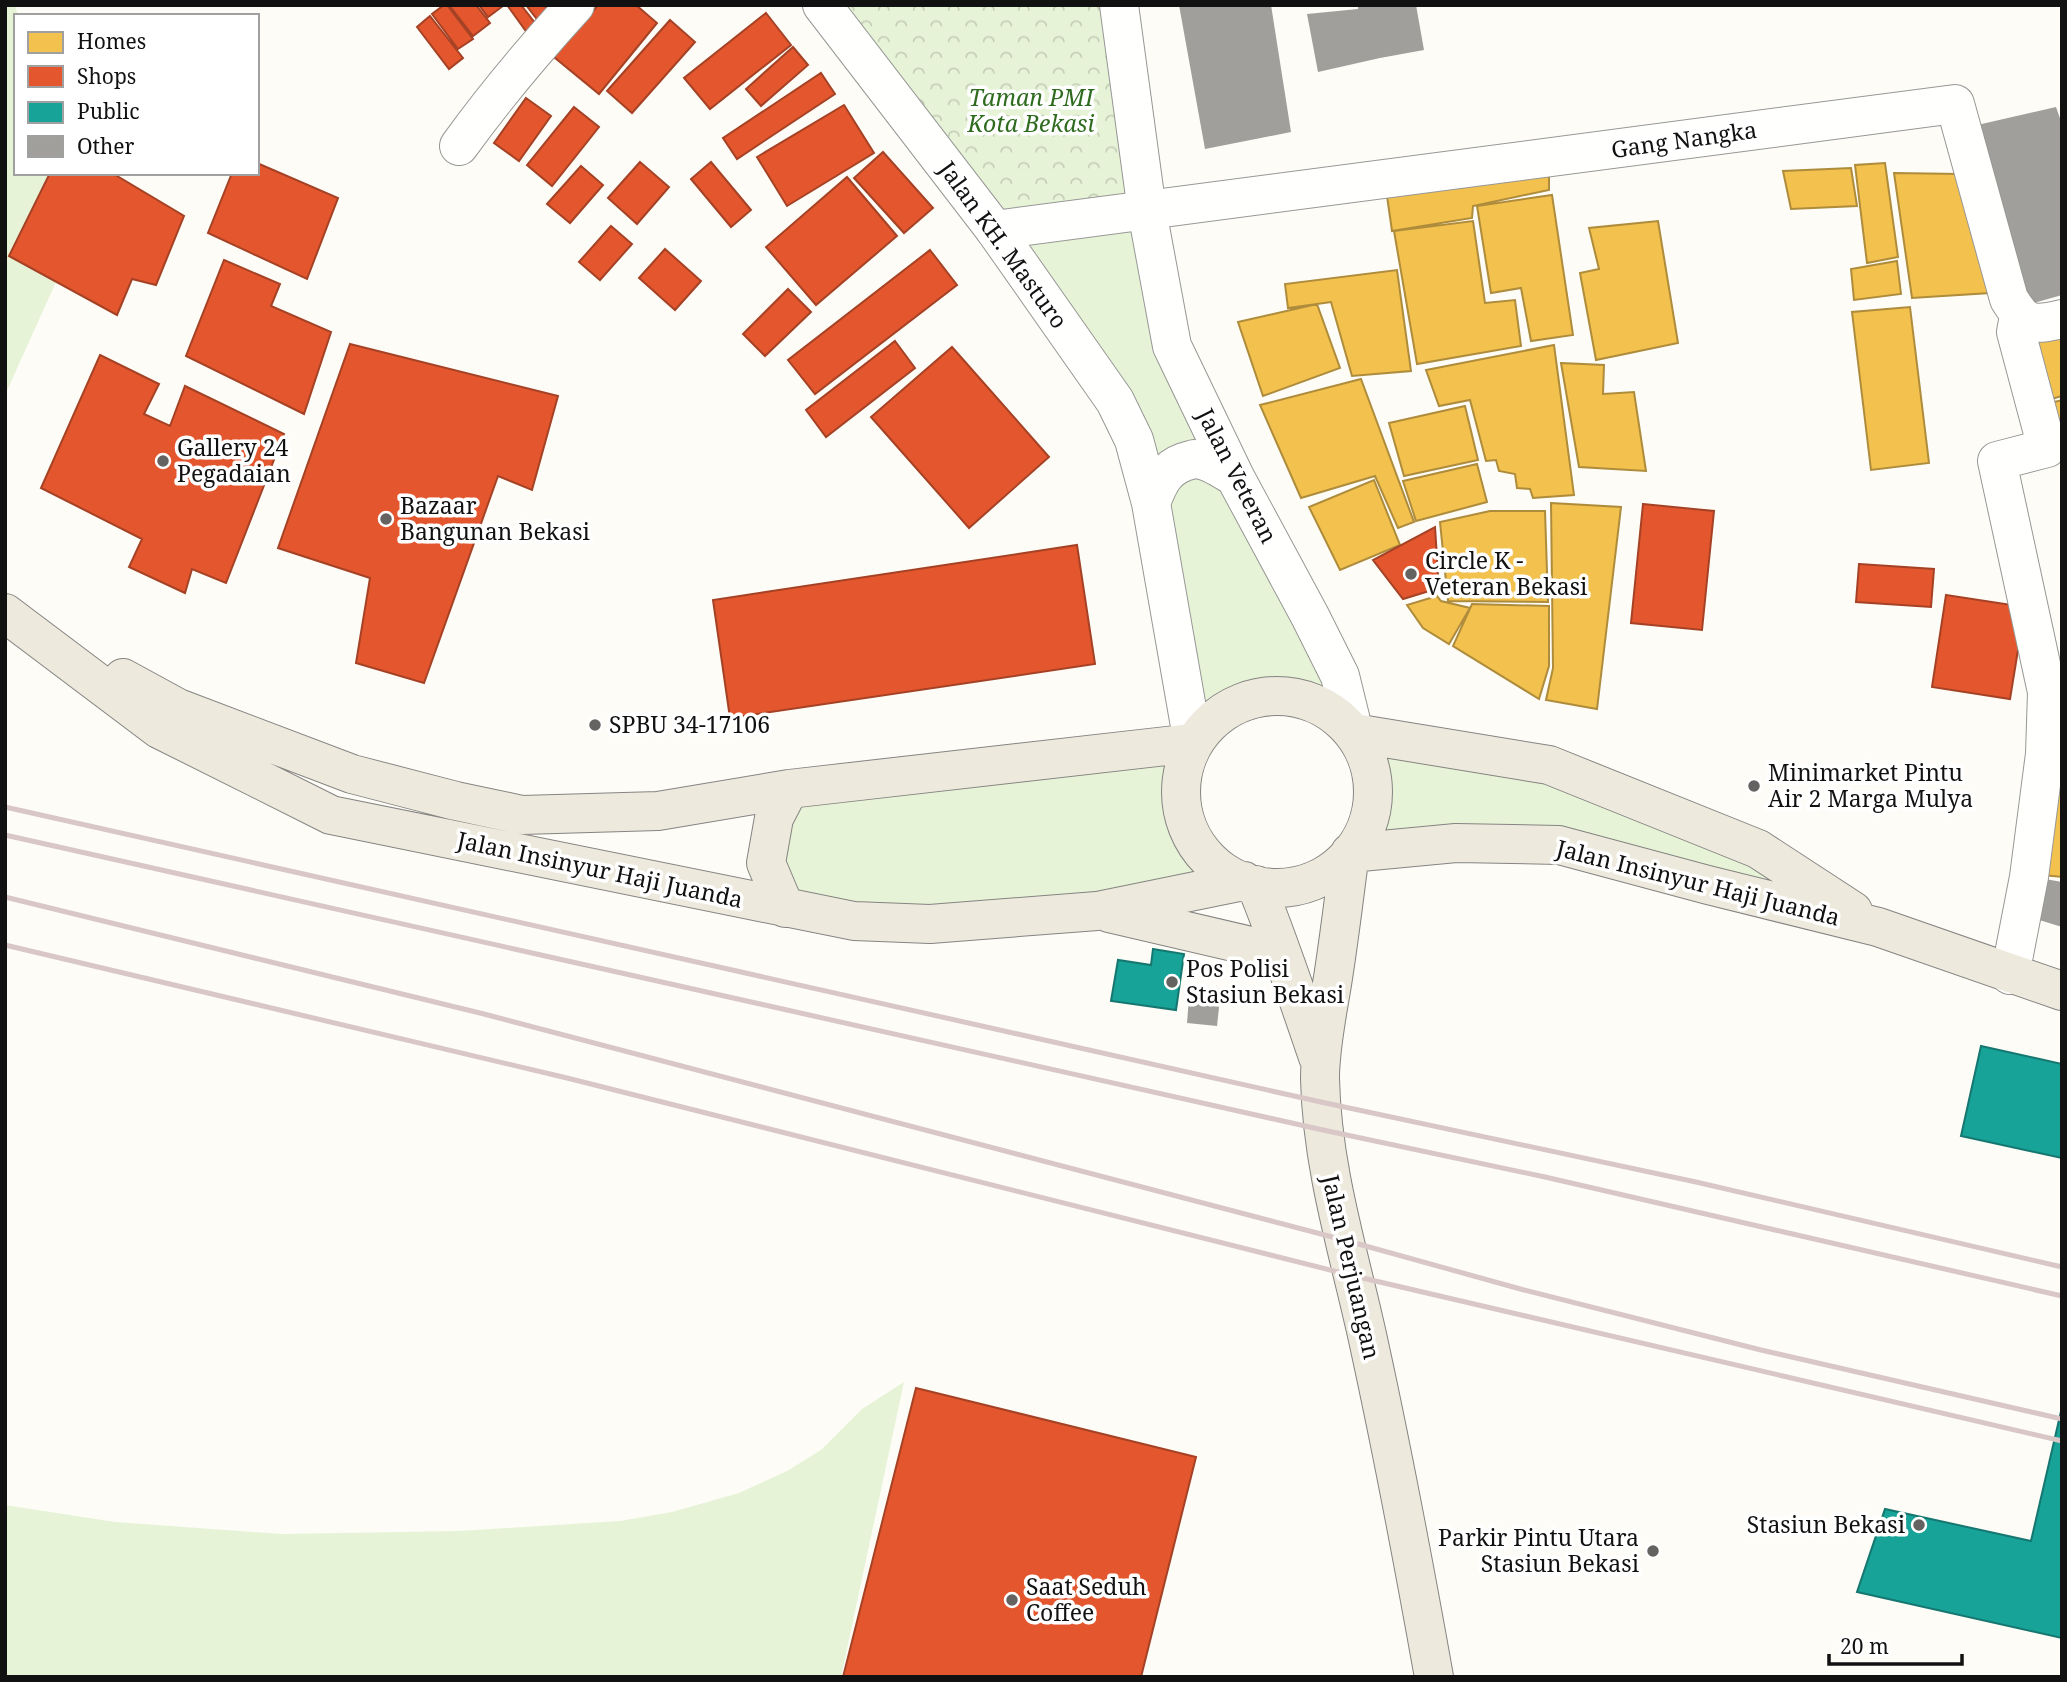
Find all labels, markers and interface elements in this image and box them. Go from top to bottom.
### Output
legend [14,14,259,175]
text: Homes [77,27,146,55]
text: Shops [77,62,136,90]
park label: Taman PMI Kota Bekasi [966,81,1095,139]
text: Public [77,97,139,125]
street label: Gang Nangka [1609,113,1759,165]
text: Other [77,132,135,160]
street label: Jalan KH. Masturo [932,153,1075,335]
street label: Jalan Veteran [1190,402,1286,548]
place label: Gallery 24 Pegadaian [177,431,291,489]
marker: Gallery 24 Pegadaian [155,453,171,469]
place label: Bazaar Bangunan Bekasi [400,489,591,547]
marker: Bazaar Bangunan Bekasi [378,511,394,527]
place label: Circle K - Veteran Bekasi [1425,544,1588,602]
marker: Circle K - Veteran Bekasi [1403,566,1419,582]
place label: SPBU 34-17106 [609,708,770,740]
marker: SPBU 34-17106 [587,717,603,733]
place label: Minimarket Pintu Air 2 Marga Mulya [1768,756,1973,814]
marker: Minimarket Pintu Air 2 Marga Mulya [1746,778,1762,794]
street label: Jalan Insinyur Haji Juanda [454,823,746,915]
street label: Jalan Insinyur Haji Juanda [1552,831,1843,933]
place label: Pos Polisi Stasiun Bekasi [1186,952,1345,1010]
marker: Pos Polisi Stasiun Bekasi [1164,974,1180,990]
street label: Jalan Perjuangan [1315,1170,1389,1362]
place label: Stasiun Bekasi [1747,1508,1906,1540]
marker: Stasiun Bekasi [1911,1517,1927,1533]
place label: Parkir Pintu Utara Stasiun Bekasi [1438,1521,1640,1579]
marker: Parkir Pintu Utara Stasiun Bekasi [1645,1543,1661,1559]
place label: Saat Seduh Coffee [1026,1570,1147,1628]
marker: Saat Seduh Coffee [1004,1592,1020,1608]
scale bar [1829,1622,1962,1666]
text: 20 m [1840,1632,1889,1660]

